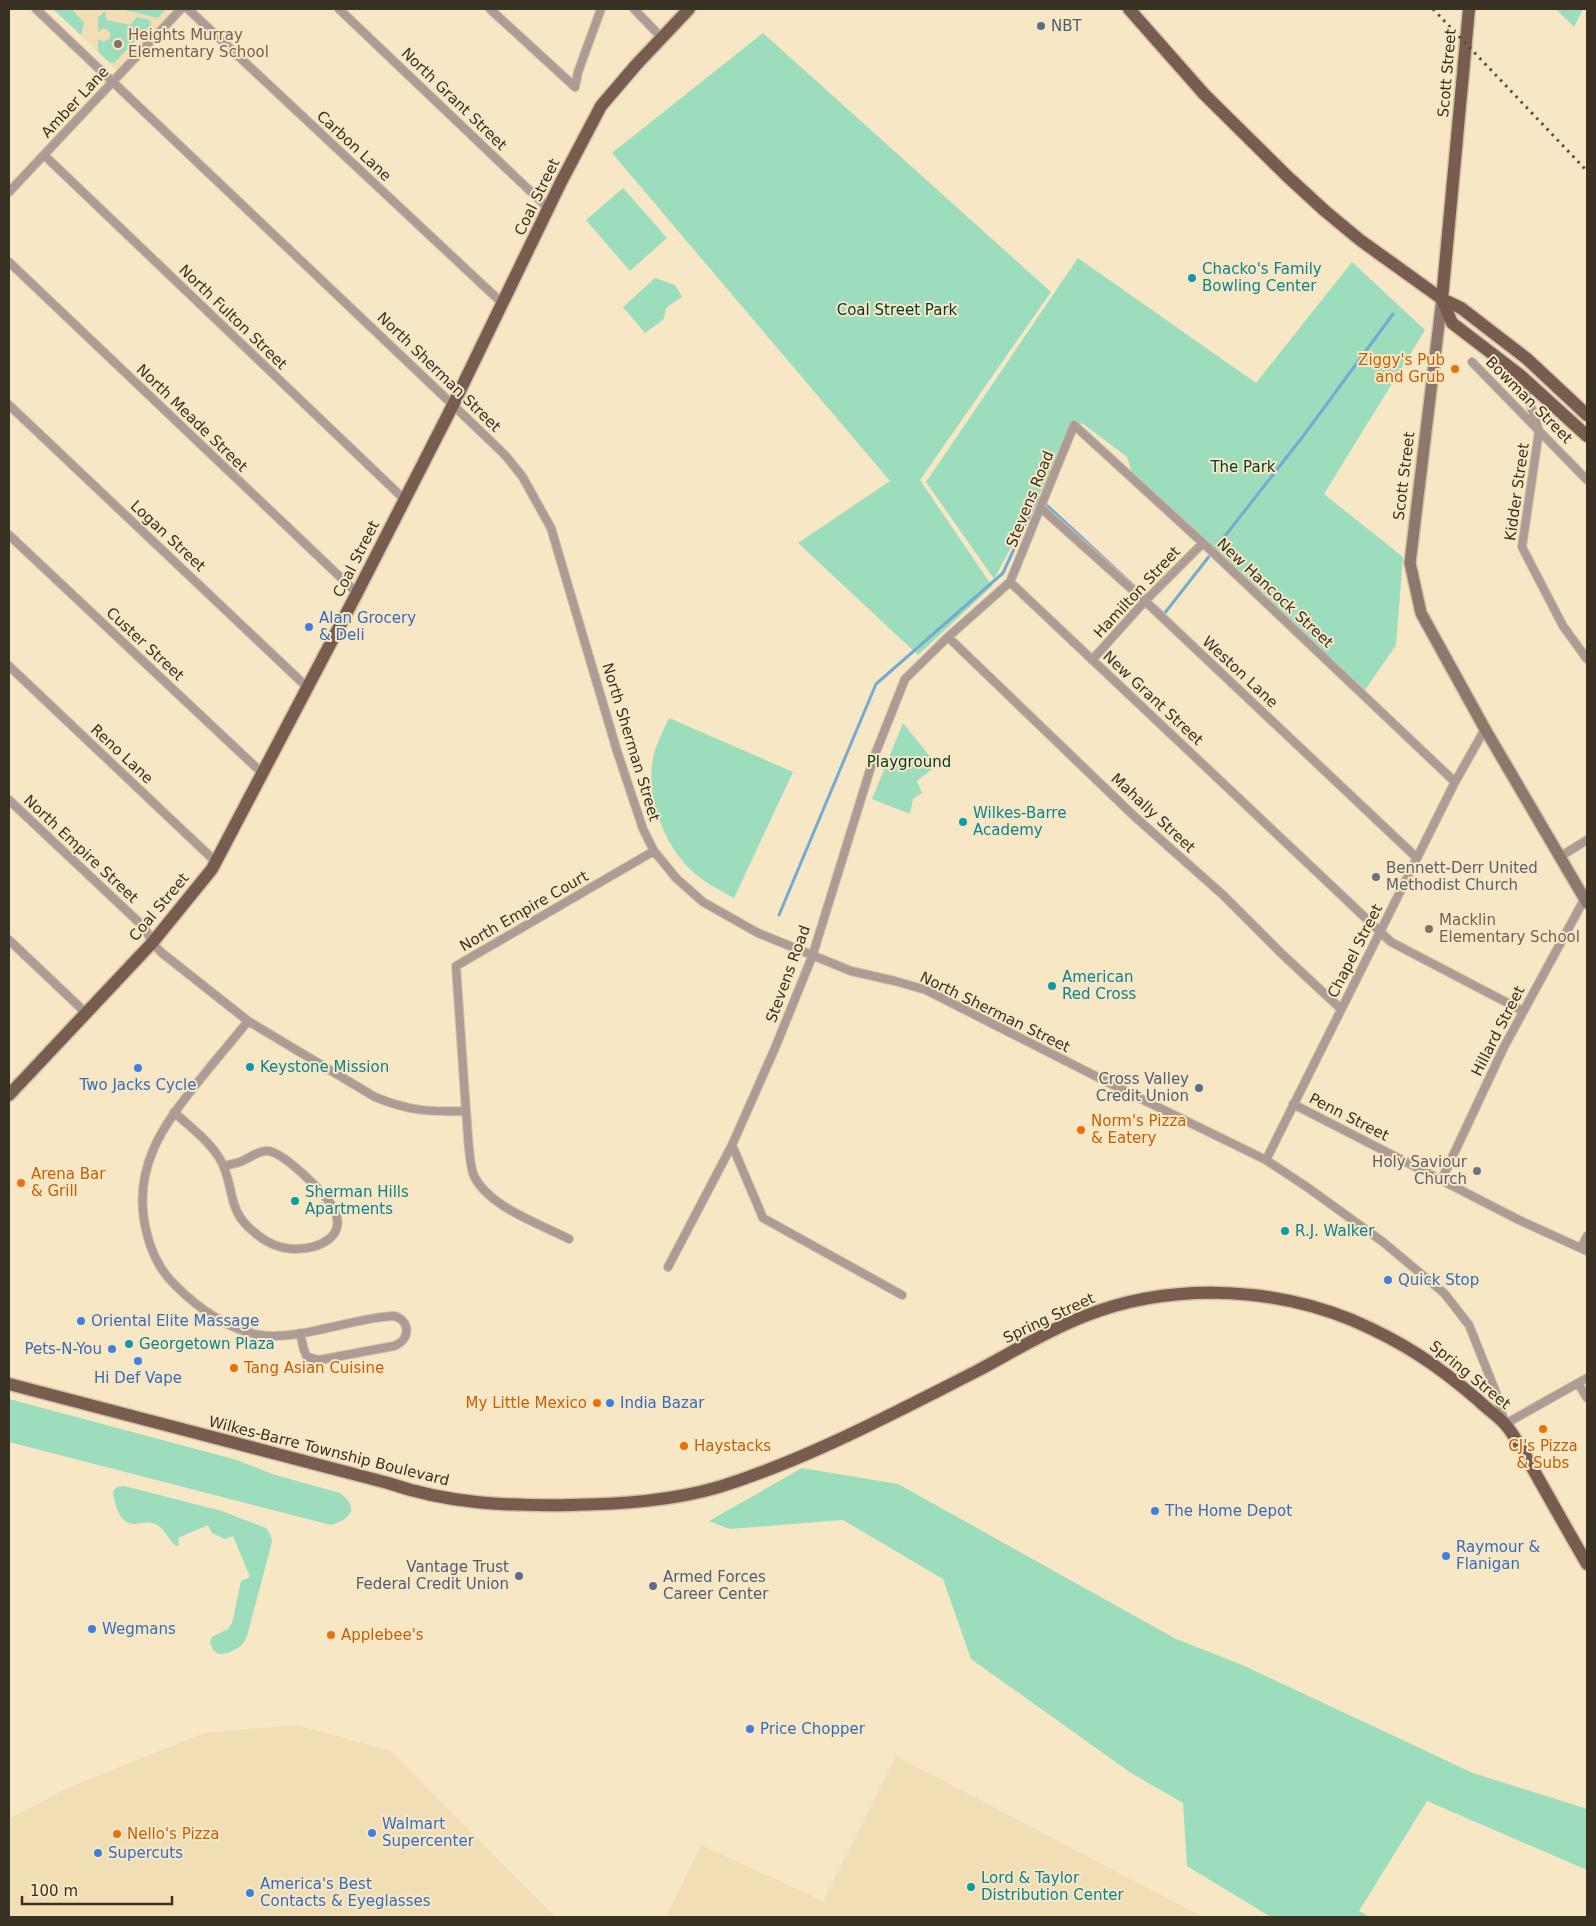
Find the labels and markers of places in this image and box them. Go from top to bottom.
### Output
place label: NBT [1051,17,1083,35]
marker: NBT [1035,20,1047,32]
place label: Heights Murray Elementary School [128,26,269,61]
marker: Heights Murray Elementary School [112,38,124,50]
place label: Chacko's Family Bowling Center [1202,260,1322,295]
marker: Chacko's Family Bowling Center [1186,272,1198,284]
place label: Ziggy's Pub and Grub [1358,351,1445,386]
marker: Ziggy's Pub and Grub [1449,363,1461,375]
place label: Alan Grocery & Deli [319,609,416,644]
marker: Alan Grocery & Deli [303,621,315,633]
place label: Wilkes-Barre Academy [973,804,1066,839]
marker: Wilkes-Barre Academy [957,816,969,828]
place label: Bennett-Derr United Methodist Church [1386,859,1538,894]
marker: Bennett-Derr United Methodist Church [1370,871,1382,883]
place label: Macklin Elementary School [1439,911,1580,946]
marker: Macklin Elementary School [1423,923,1435,935]
place label: American Red Cross [1062,968,1137,1003]
marker: American Red Cross [1046,980,1058,992]
place label: Keystone Mission [260,1058,389,1076]
marker: Keystone Mission [244,1061,256,1073]
marker: Two Jacks Cycle [132,1062,144,1074]
place label: Cross Valley Credit Union [1096,1070,1189,1105]
place label: Two Jacks Cycle [78,1076,197,1094]
marker: Cross Valley Credit Union [1193,1082,1205,1094]
place label: Norm's Pizza & Eatery [1091,1112,1186,1147]
marker: Norm's Pizza & Eatery [1075,1124,1087,1136]
place label: Holy Saviour Church [1372,1153,1468,1188]
place label: Arena Bar & Grill [31,1165,106,1200]
marker: Holy Saviour Church [1471,1165,1483,1177]
marker: Arena Bar & Grill [15,1177,27,1189]
place label: Sherman Hills Apartments [305,1183,409,1218]
marker: Sherman Hills Apartments [289,1195,301,1207]
place label: R.J. Walker [1295,1222,1375,1240]
marker: R.J. Walker [1279,1225,1291,1237]
place label: Quick Stop [1398,1271,1479,1289]
marker: Quick Stop [1382,1274,1394,1286]
place label: Oriental Elite Massage [91,1312,259,1330]
marker: Oriental Elite Massage [75,1315,87,1327]
place label: Georgetown Plaza [139,1335,275,1353]
marker: Georgetown Plaza [123,1338,135,1350]
place label: Pets-N-You [24,1340,102,1358]
marker: Pets-N-You [106,1343,118,1355]
marker: Hi Def Vape [132,1355,144,1367]
place label: Tang Asian Cuisine [243,1359,384,1377]
marker: Tang Asian Cuisine [228,1362,240,1374]
place label: Hi Def Vape [94,1369,182,1387]
place label: My Little Mexico [466,1394,587,1412]
place label: India Bazar [620,1394,705,1412]
marker: My Little Mexico [591,1397,603,1409]
marker: India Bazar [604,1397,616,1409]
marker: CJ's Pizza & Subs [1537,1423,1549,1435]
place label: Haystacks [694,1437,771,1455]
place label: CJ's Pizza & Subs [1508,1437,1578,1472]
marker: Haystacks [678,1440,690,1452]
place label: The Home Depot [1164,1502,1292,1520]
marker: The Home Depot [1149,1505,1161,1517]
place label: Raymour & Flanigan [1456,1538,1540,1573]
marker: Raymour & Flanigan [1440,1550,1452,1562]
place label: Vantage Trust Federal Credit Union [356,1558,509,1593]
place label: Armed Forces Career Center [663,1568,769,1603]
marker: Vantage Trust Federal Credit Union [513,1570,525,1582]
marker: Armed Forces Career Center [647,1580,659,1592]
place label: Wegmans [102,1620,176,1638]
marker: Wegmans [86,1623,98,1635]
place label: Applebee's [341,1626,424,1644]
marker: Applebee's [325,1629,337,1641]
place label: Price Chopper [760,1720,866,1738]
marker: Price Chopper [744,1723,756,1735]
place label: Walmart Supercenter [382,1815,475,1850]
place label: Nello's Pizza [127,1825,220,1843]
marker: Walmart Supercenter [366,1827,378,1839]
marker: Nello's Pizza [111,1828,123,1840]
place label: Supercuts [108,1844,183,1862]
marker: Supercuts [92,1847,104,1859]
place label: Lord & Taylor Distribution Center [981,1869,1125,1904]
place label: America's Best Contacts & Eyeglasses [260,1875,431,1910]
marker: Lord & Taylor Distribution Center [965,1881,977,1893]
marker: America's Best Contacts & Eyeglasses [244,1887,256,1899]

